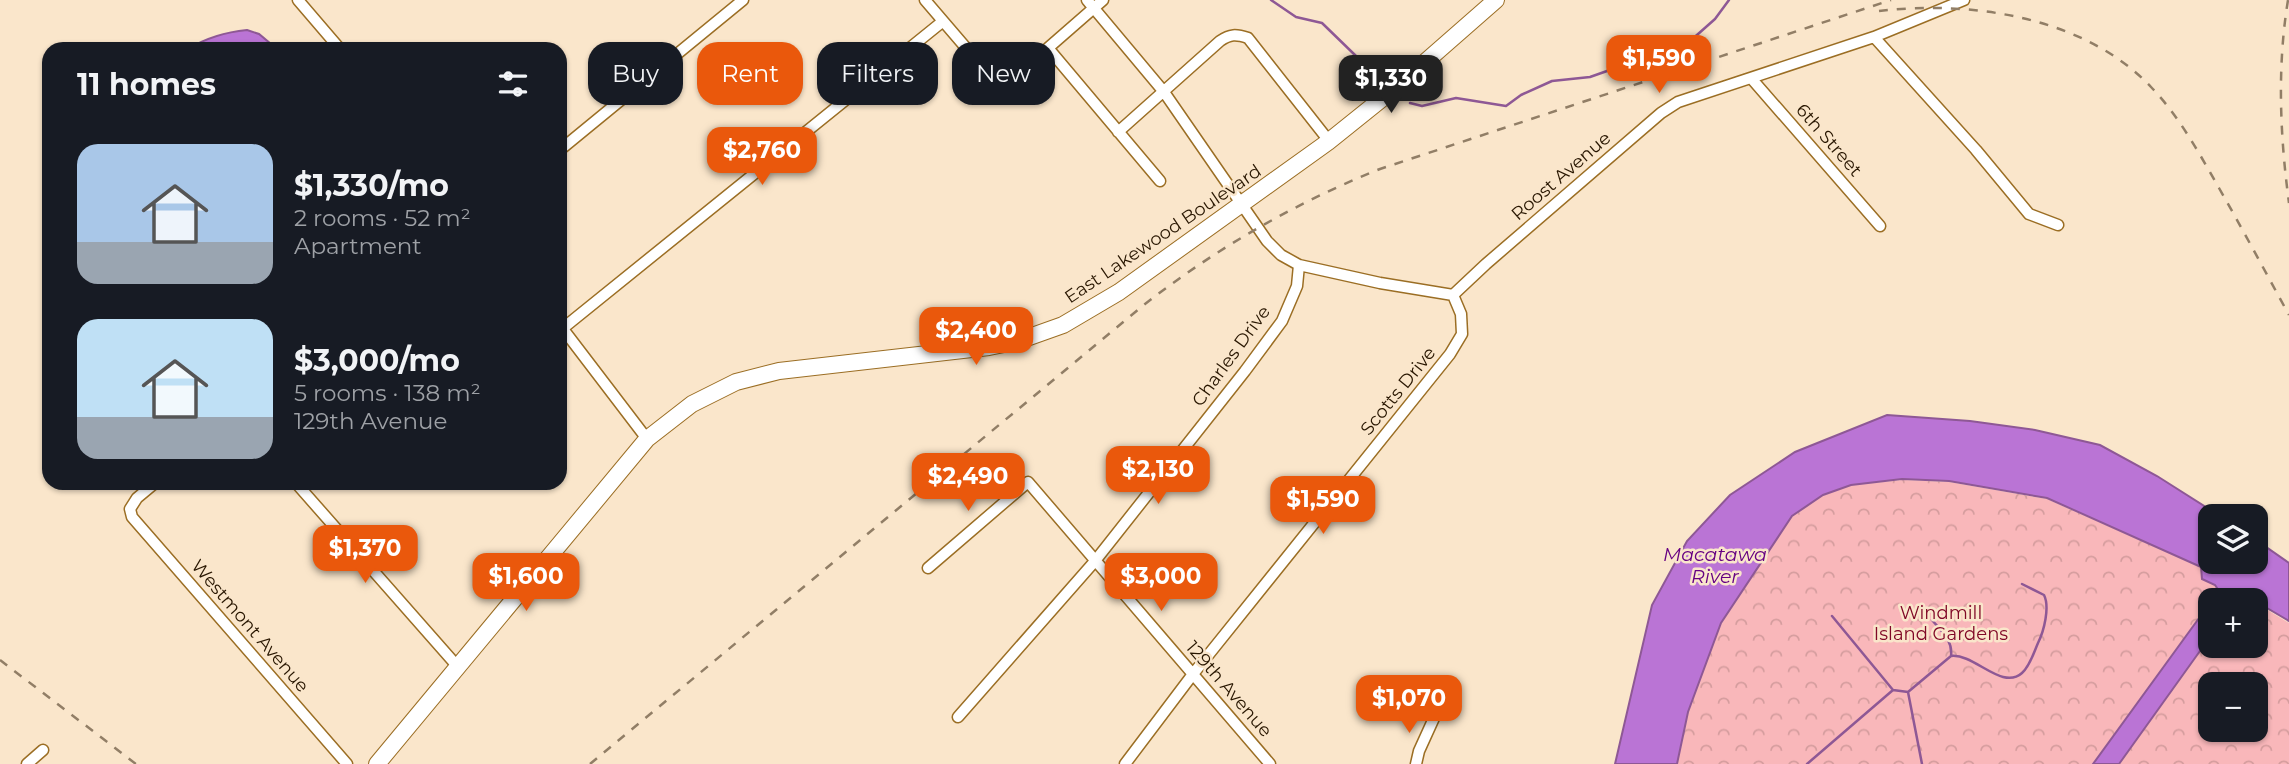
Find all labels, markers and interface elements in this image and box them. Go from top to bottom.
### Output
pin: $1,590 [1602,36,1716,95]
chip: Buy [588,42,683,105]
chip: Rent [697,42,803,105]
chip: Filters [817,42,938,105]
chip: New [952,42,1055,105]
text: $1,590 [1622,44,1696,72]
pin: $1,330 [1334,55,1448,115]
text: $1,330 [1355,64,1427,92]
icon: filters [494,65,532,103]
text: 11 homes [77,66,216,103]
street label: 6th Street [1791,99,1867,181]
street label: Roost Avenue [1507,127,1615,225]
pin: $2,760 [705,128,819,187]
text: $2,760 [723,136,801,164]
street label: East Lakewood Boulevard [1061,160,1265,308]
text: $1,330/mo [294,167,449,204]
icon: home [133,172,217,256]
text: 2 rooms · 52 m² [294,204,471,232]
text: Apartment [294,232,422,260]
street label: Charles Drive [1187,301,1275,411]
pin: $2,400 [919,308,1033,367]
text: $2,400 [935,316,1017,344]
text: $3,000/mo [294,342,460,379]
street label: Scotts Drive [1356,342,1440,440]
icon: home [133,347,217,431]
text: 5 rooms · 138 m² [294,379,481,407]
text: 129th Avenue [294,407,447,435]
pin: $2,130 [1101,447,1215,506]
pin: $2,490 [911,454,1025,513]
text: $2,130 [1122,455,1194,483]
text: $2,490 [928,462,1008,490]
pin: $1,590 [1266,476,1380,536]
text: $1,590 [1286,485,1360,513]
map controls [2198,504,2268,742]
button: layers [2198,504,2268,574]
pin: $1,370 [308,526,422,585]
text: $1,370 [329,534,401,562]
water label: Macatawa River [1663,543,1767,588]
pin: $1,600 [469,554,583,613]
pin: $3,000 [1104,554,1218,613]
street label: Westmont Avenue [186,555,314,697]
text: $1,600 [488,562,564,590]
text: $3,000 [1121,562,1201,590]
button: + [2198,588,2268,658]
park label: Windmill Island Gardens [1874,602,2008,645]
street label: 129th Avenue [1181,637,1277,742]
button: − [2198,672,2268,742]
pin: $1,070 [1352,676,1466,735]
text: $1,070 [1372,684,1446,712]

